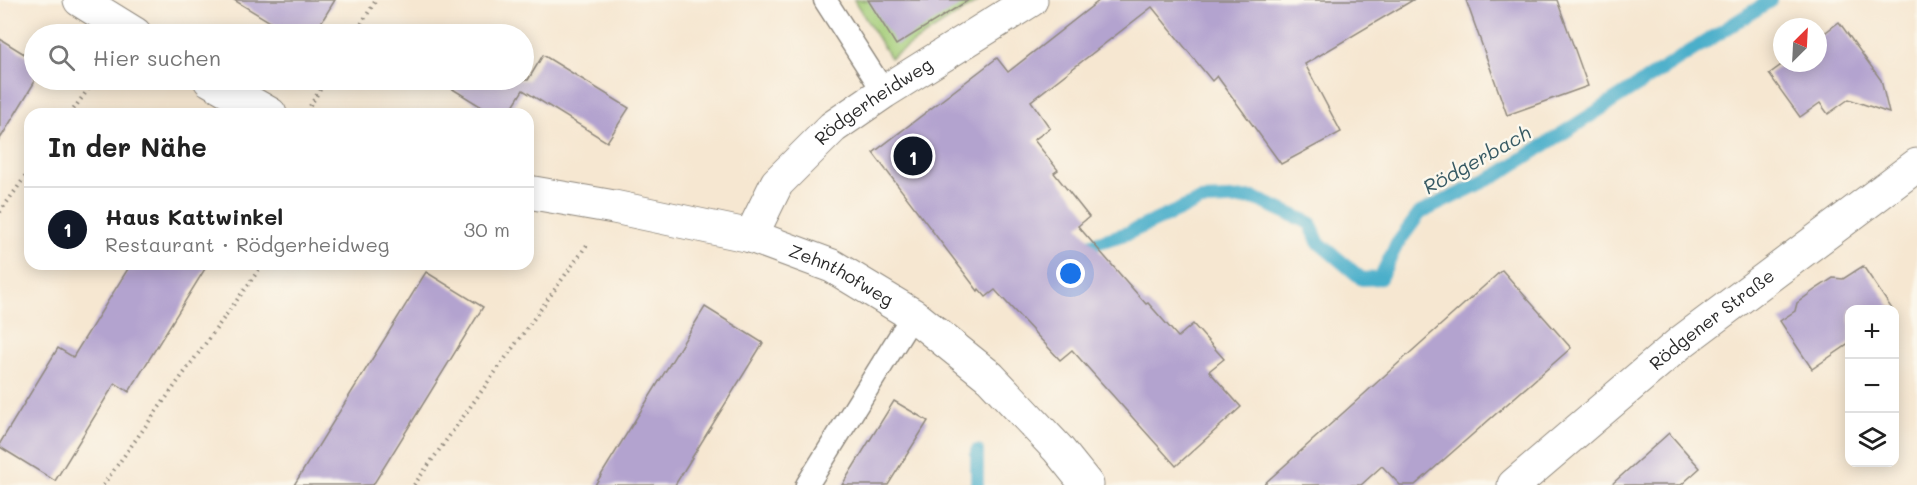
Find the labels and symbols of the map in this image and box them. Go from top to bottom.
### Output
north arrow [1773,18,1827,72]
street label: Rödgerheidweg [809,52,936,150]
water label: Rödgerbach [1418,119,1535,199]
pin: 1 [894,134,932,178]
street label: Zehnthofweg [786,238,898,311]
your location [1056,259,1085,288]
street label: Rödgener Straße [1644,263,1779,375]

